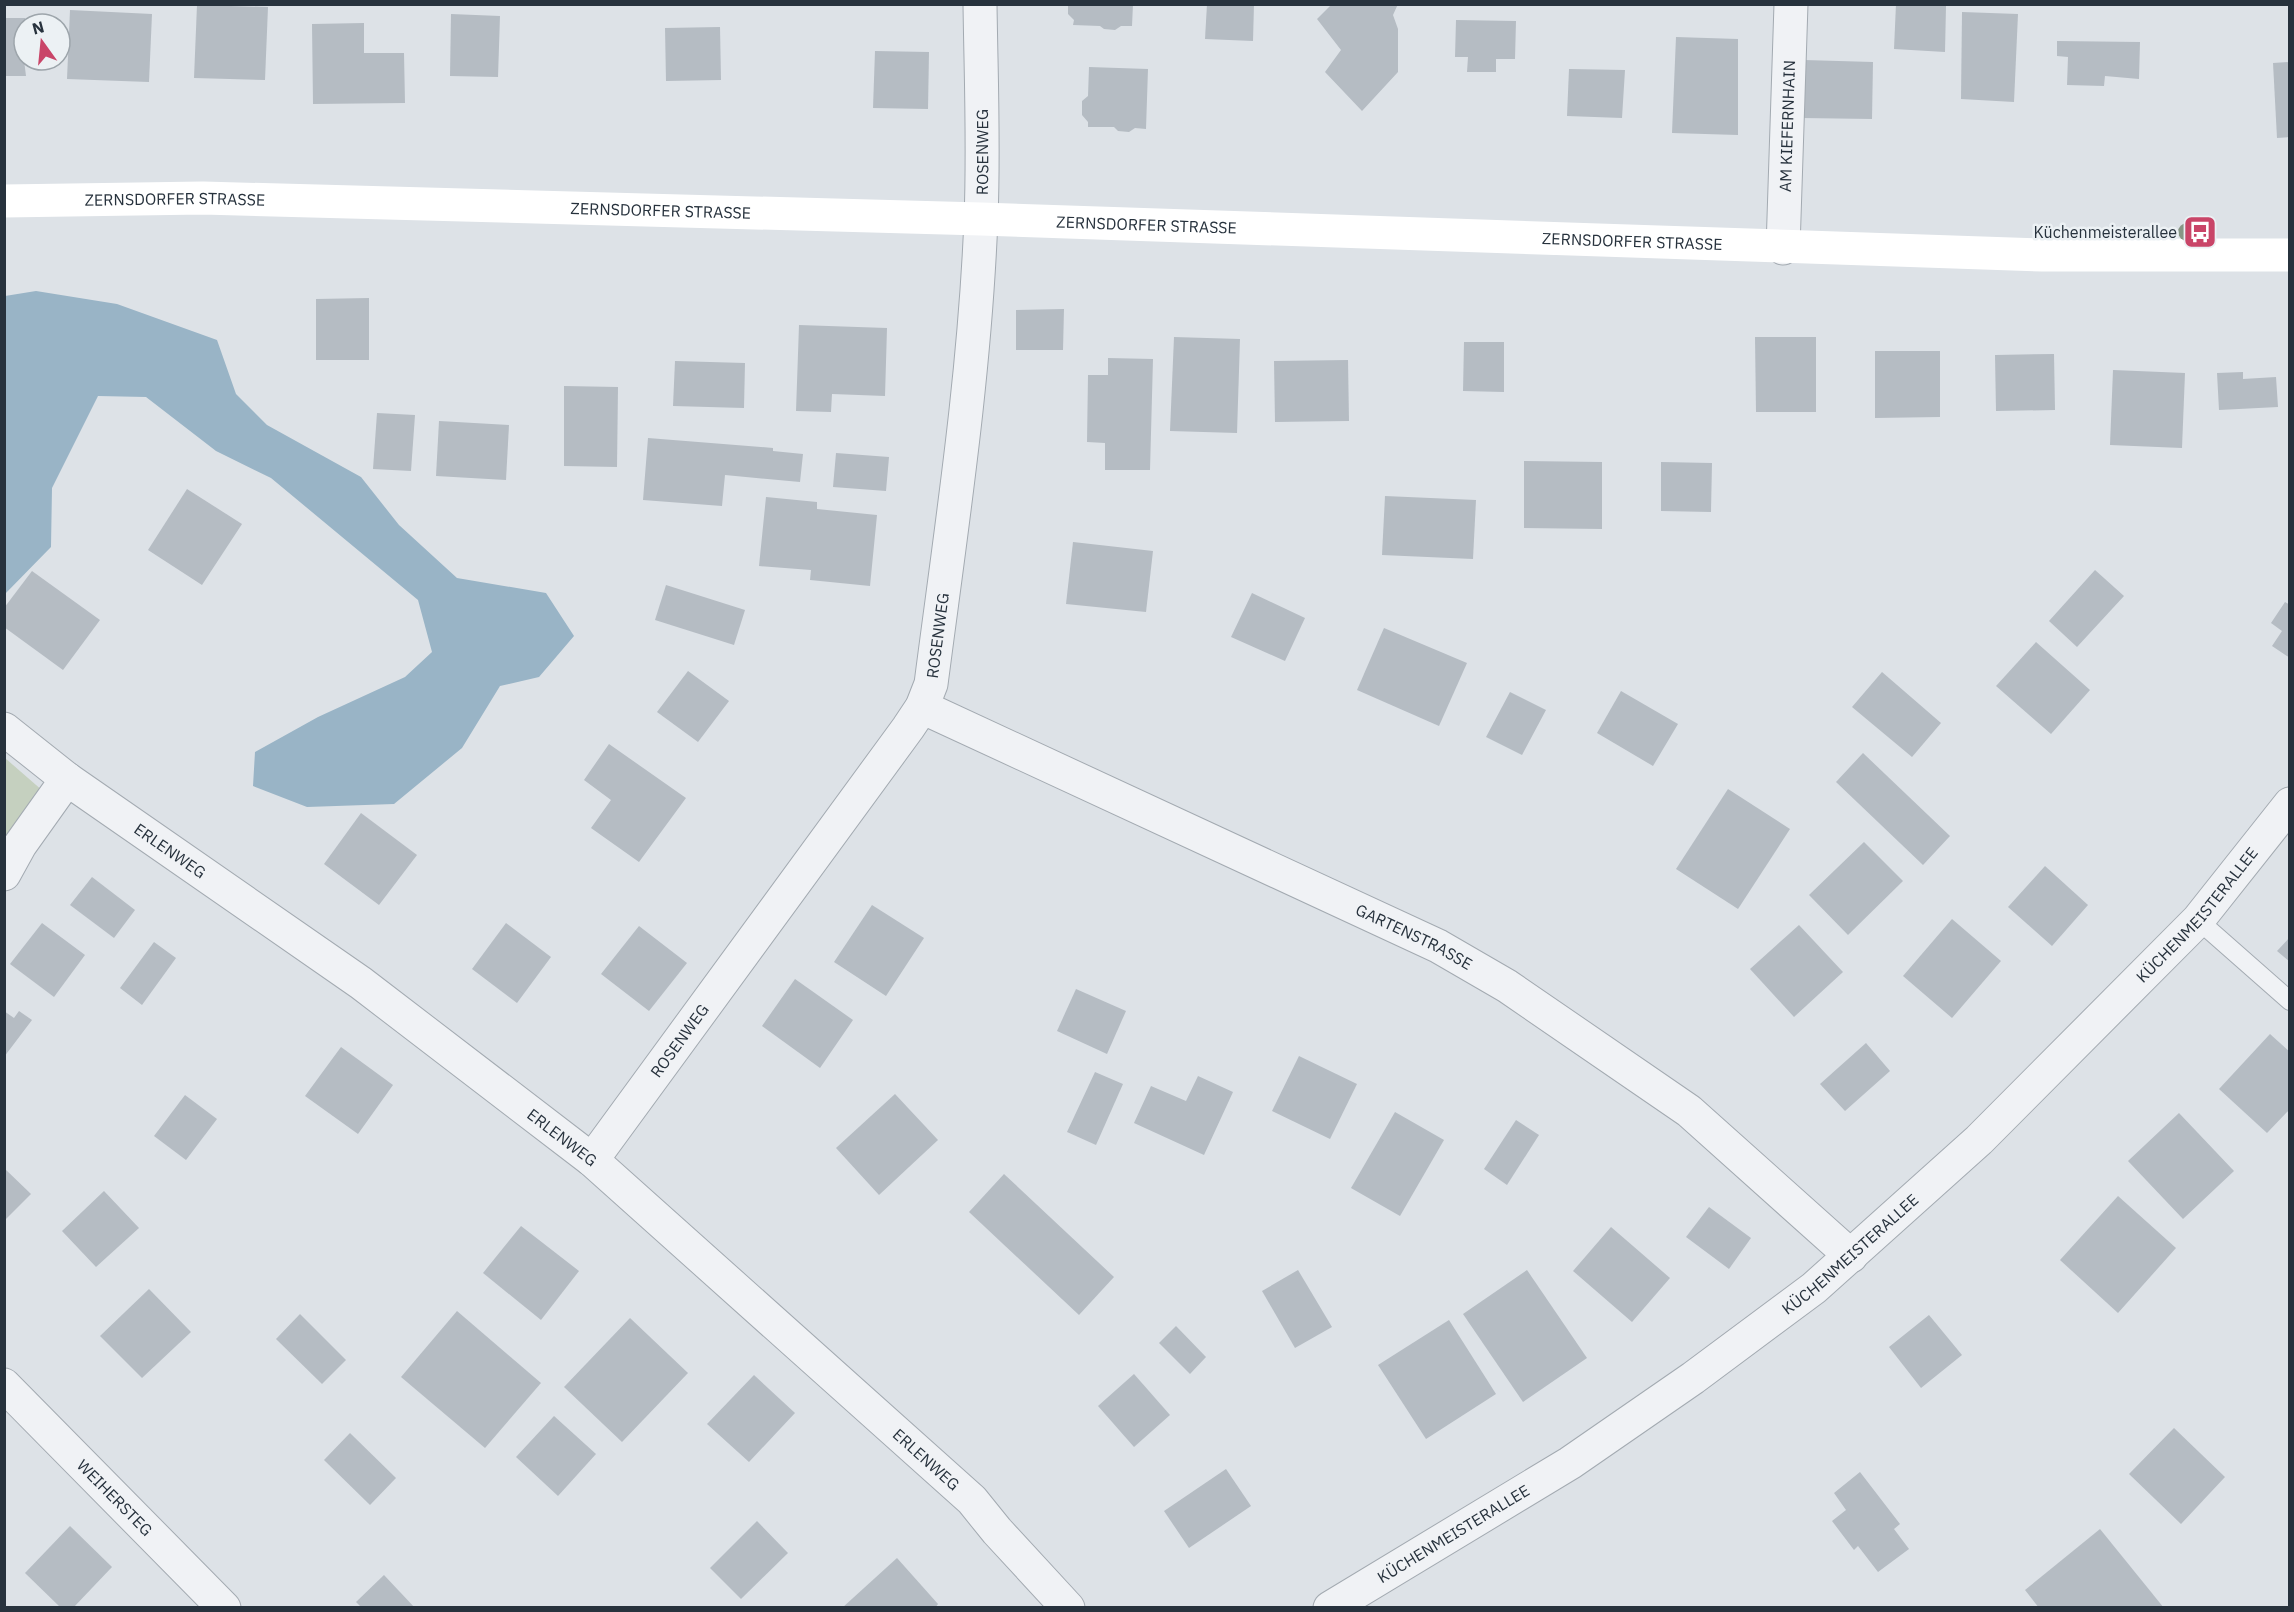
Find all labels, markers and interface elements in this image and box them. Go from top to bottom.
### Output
north arrow [12,12,72,72]
text: N [30,16,46,39]
street label: AM KIEFERNHAIN [1775,60,1799,192]
street label: ROSENWEG [972,109,992,195]
street label: ZERNSDORFER STRASSE [85,188,266,210]
street label: ZERNSDORFER STRASSE [570,198,751,223]
street label: ZERNSDORFER STRASSE [1056,212,1237,238]
bus stop icon: Küchenmeisterallee [2182,214,2218,250]
place label: Küchenmeisterallee [2034,222,2177,242]
street label: ZERNSDORFER STRASSE [1542,228,1723,254]
street label: ROSENWEG [922,592,953,680]
street label: ERLENWEG [130,819,210,882]
street label: KÜCHENMEISTERALLEE [2132,843,2262,987]
street label: GARTENSTRASSE [1353,899,1476,974]
street label: ROSENWEG [646,1000,713,1081]
street label: ERLENWEG [523,1104,601,1170]
street label: KÜCHENMEISTERALLEE [1778,1189,1922,1319]
street label: ERLENWEG [889,1424,964,1494]
street label: WEIHERSTEG [73,1455,157,1540]
street label: KÜCHENMEISTERALLEE [1373,1480,1533,1587]

